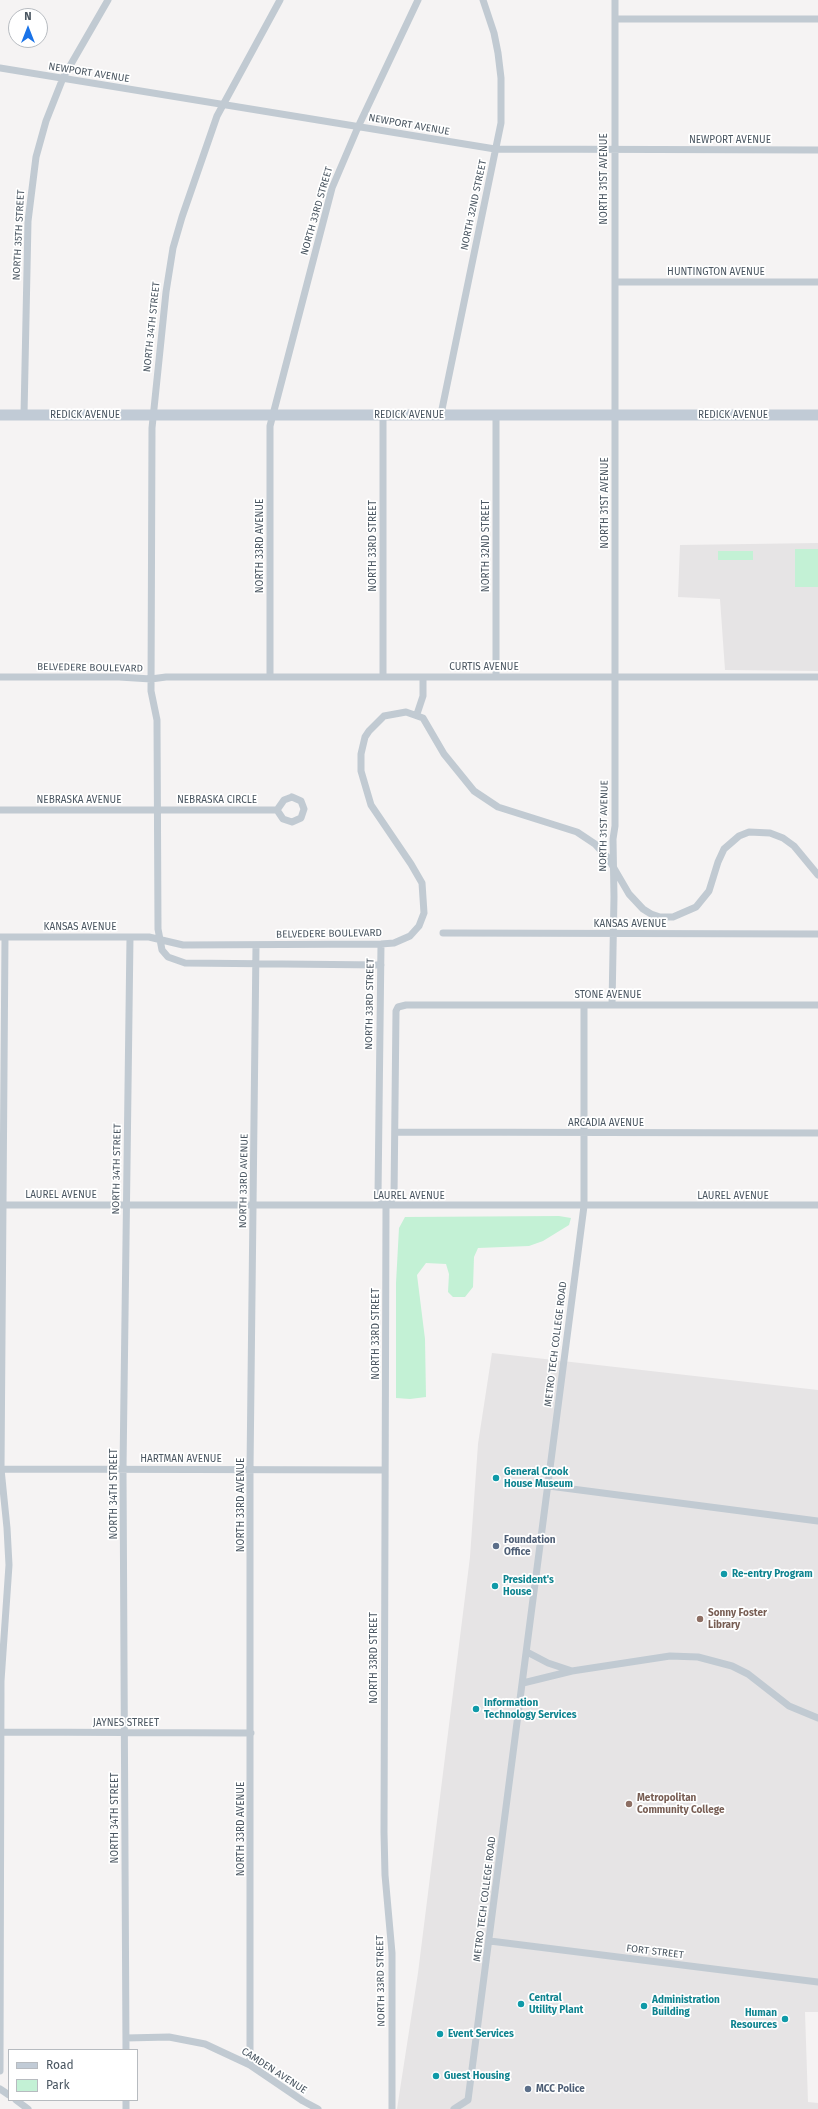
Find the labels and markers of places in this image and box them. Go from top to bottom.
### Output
place label: General Crook House Museum [504,1466,573,1490]
marker: General Crook House Museum [491,1473,501,1483]
place label: Foundation Office [504,1534,556,1558]
marker: Foundation Office [491,1541,501,1551]
place label: Re-entry Program [732,1568,813,1580]
marker: Re-entry Program [719,1569,729,1579]
place label: President's House [503,1574,554,1598]
marker: President's House [490,1581,500,1591]
place label: Sonny Foster Library [708,1607,767,1630]
marker: Sonny Foster Library [695,1614,705,1624]
place label: Information Technology Services [484,1697,576,1720]
marker: Information Technology Services [471,1704,481,1714]
place label: Metropolitan Community College [637,1792,725,1816]
marker: Metropolitan Community College [624,1799,634,1809]
place label: Central Utility Plant [529,1992,583,2016]
place label: Administration Building [652,1994,720,2018]
marker: Central Utility Plant [516,1999,526,2009]
marker: Administration Building [639,2001,649,2011]
place label: Human Resources [730,2007,777,2030]
marker: Human Resources [780,2014,790,2024]
place label: Event Services [448,2028,514,2040]
marker: Event Services [435,2029,445,2039]
place label: Guest Housing [444,2070,510,2082]
marker: Guest Housing [431,2071,441,2081]
place label: MCC Police [536,2083,585,2095]
marker: MCC Police [523,2084,533,2094]

